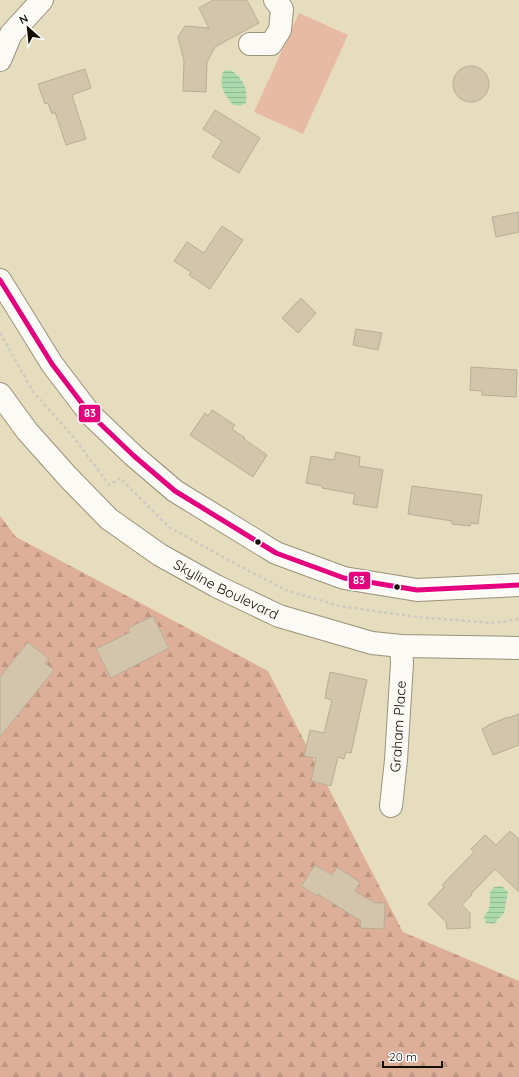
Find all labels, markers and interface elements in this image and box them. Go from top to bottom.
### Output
north arrow [8,8,48,48]
text: N [17,11,30,27]
line badge: 83 [78,404,101,423]
text: 83 [84,406,96,420]
unlabelled marker [253,537,263,547]
street label: Skyline Boulevard [170,555,281,623]
line badge: 83 [348,571,371,590]
text: 83 [353,573,365,587]
unlabelled marker [392,582,402,592]
street label: Graham Place [386,680,410,773]
scale bar [383,1043,442,1069]
text: 20 m [389,1049,417,1064]

